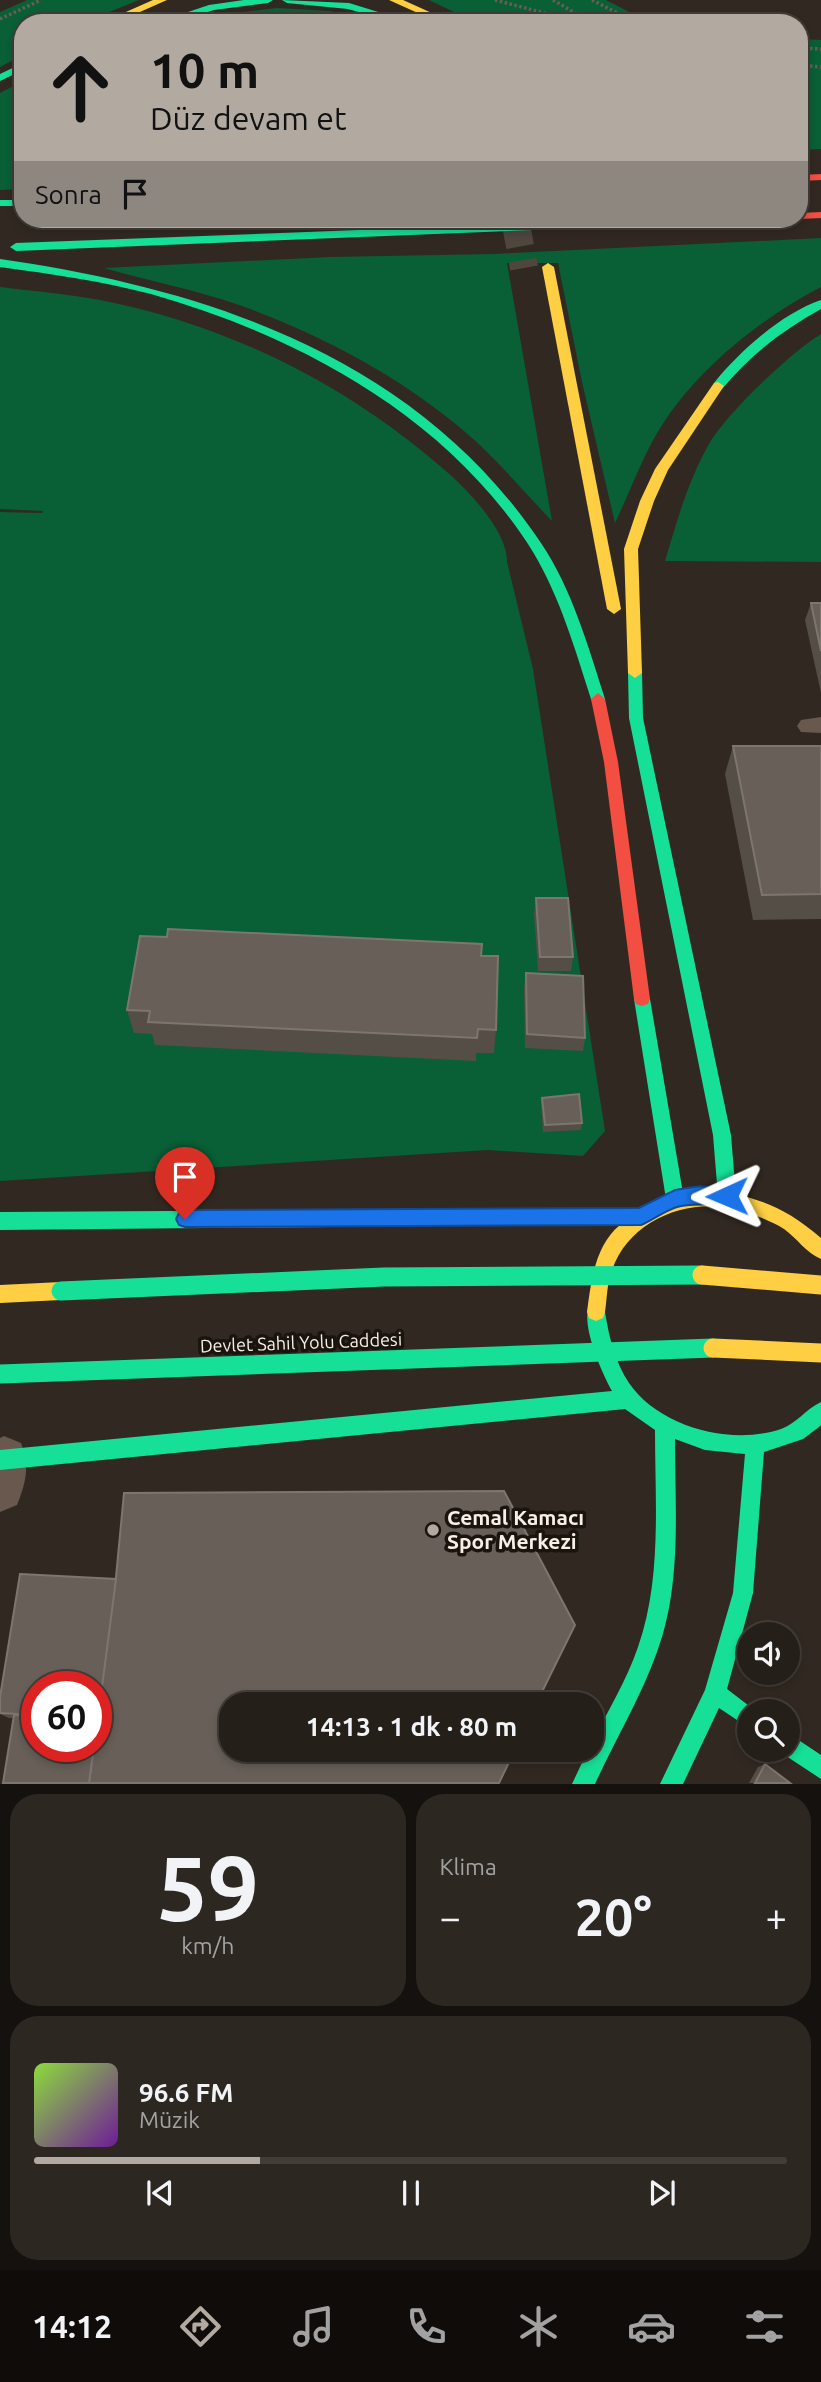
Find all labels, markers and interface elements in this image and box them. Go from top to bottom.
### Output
icon: ahead [35,42,126,133]
text: 10 m [150,42,259,97]
text: Düz devam et [150,100,347,136]
icon: arrive [116,175,154,213]
text: Sonra [35,180,102,209]
pin [155,1147,215,1219]
icon: arrive [166,1158,204,1196]
position arrow [690,1159,764,1233]
street label: Devlet Sahil Yolu Caddesi [200,1328,402,1356]
place label: Cemal Kamacı Spor Merkezi [447,1505,584,1553]
marker: Cemal Kamacı Spor Merkezi [425,1522,441,1538]
map controls [737,1622,800,1762]
button: sound [737,1622,800,1685]
speed limit sign: 60 [21,1671,112,1762]
button: search [737,1699,800,1762]
text: 14:13 · 1 dk · 80 m [306,1712,517,1741]
text: 59 [156,1836,259,1938]
text: Klima [440,1854,497,1879]
text: 20° [575,1888,652,1946]
text: − [440,1896,461,1938]
text: + [766,1896,787,1938]
text: km/h [181,1933,234,1958]
text: 96.6 FM [139,2078,233,2107]
text: Müzik [139,2107,200,2132]
icon: previous [141,2174,179,2212]
icon: pause [392,2174,430,2212]
icon: next [643,2174,681,2212]
icon: directions [176,2302,225,2351]
icon: music [289,2302,338,2351]
icon: phone [402,2302,451,2351]
icon: climate [514,2302,563,2351]
icon: car [627,2302,676,2351]
icon: filters [740,2302,789,2351]
text: 14:12 [32,2308,112,2344]

